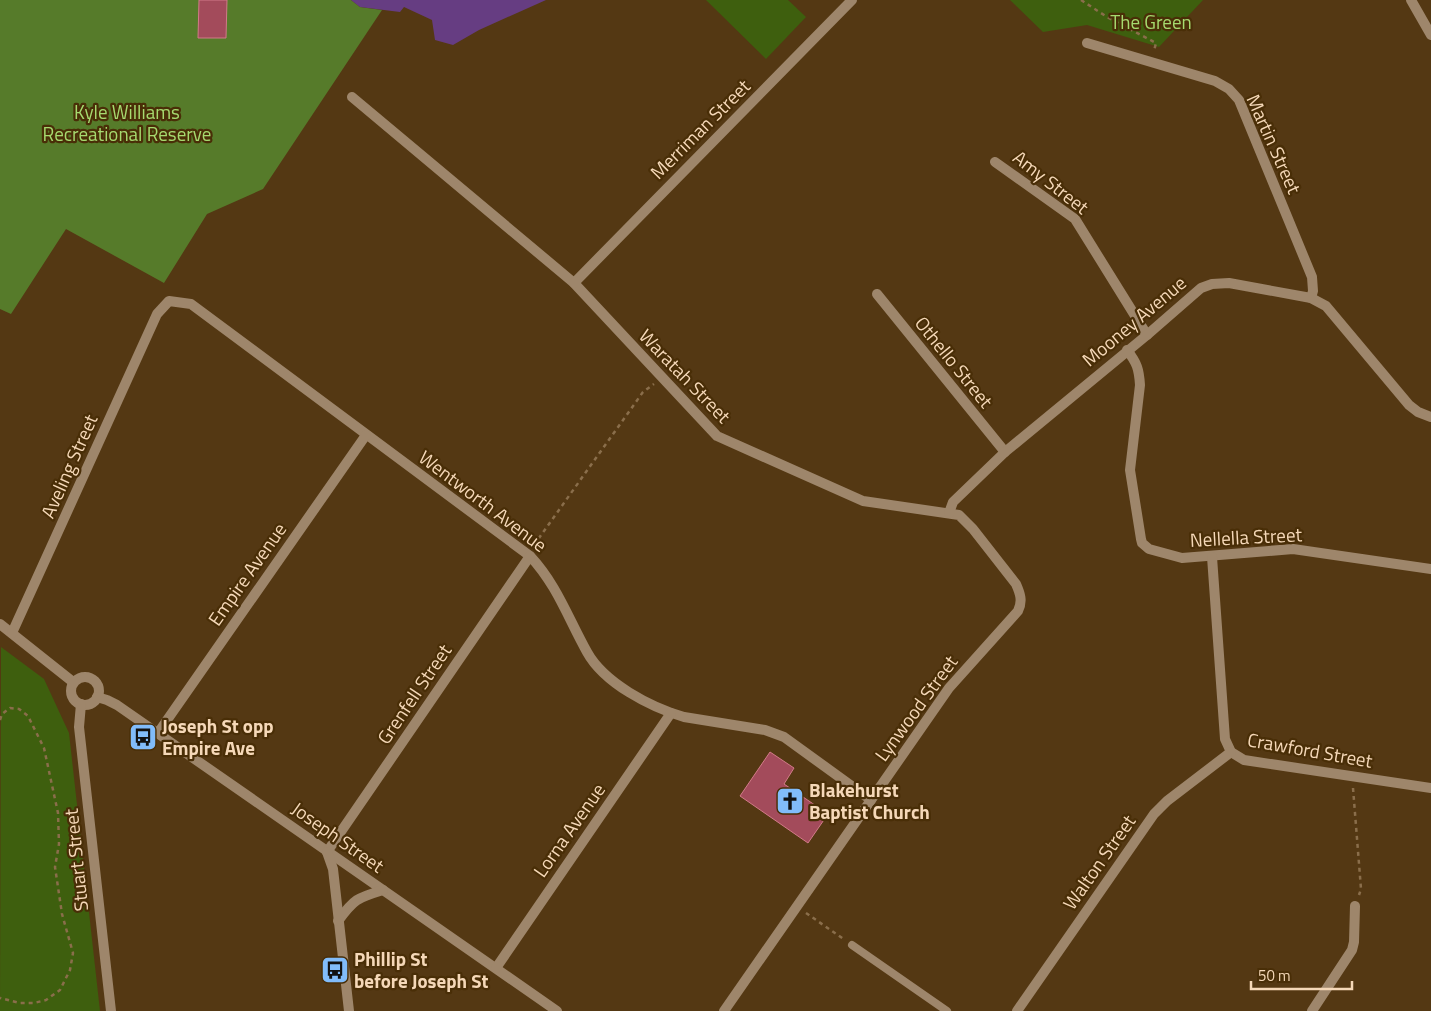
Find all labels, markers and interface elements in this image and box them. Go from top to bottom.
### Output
park label: The Green [1110,7,1192,36]
street label: Merriman Street [643,72,757,185]
street label: Martin Street [1240,89,1309,199]
park label: Kyle Williams Recreational Reserve [43,97,211,148]
street label: Amy Street [1007,143,1096,221]
street label: Mooney Avenue [1075,268,1192,373]
street label: Othello Street [908,309,1001,414]
street label: Waratah Street [633,322,738,430]
street label: Aveling Street [33,409,105,523]
street label: Wentworth Avenue [413,443,554,559]
street label: Empire Avenue [200,516,293,631]
street label: Nellella Street [1189,519,1303,554]
street label: Grenfell Street [369,637,458,750]
street label: Lynwood Street [867,648,964,767]
place label: Joseph St opp Empire Ave [162,711,274,762]
bus stop icon: Joseph St opp Empire Ave [128,722,158,752]
street label: Crawford Street [1245,724,1375,775]
place label: Blakehurst Baptist Church [809,775,930,826]
street label: Lorna Avenue [525,777,612,883]
church icon: Blakehurst Baptist Church [775,786,805,816]
street label: Joseph Street [286,794,391,879]
street label: Stuart Street [56,807,95,913]
street label: Walton Street [1055,808,1142,915]
place label: Phillip St before Joseph St [354,944,488,995]
bus stop icon: Phillip St before Joseph St [320,955,350,985]
scale bar [1251,958,1352,990]
text: 50 m [1258,964,1291,987]

